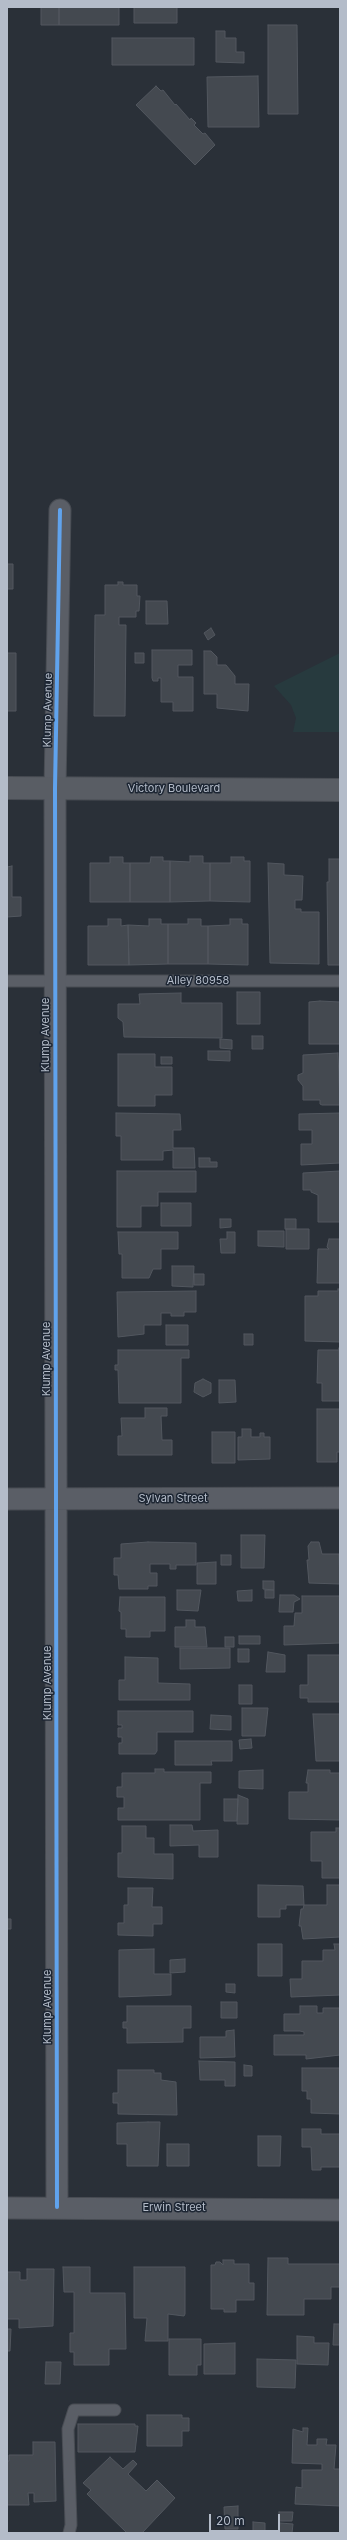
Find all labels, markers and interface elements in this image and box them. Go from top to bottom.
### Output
street label: Klump Avenue [41,673,55,747]
street label: Victory Boulevard [128,782,220,796]
street label: Alley 80958 [167,974,229,988]
street label: Klump Avenue [39,998,53,1072]
street label: Klump Avenue [40,1322,54,1396]
street label: Sylvan Street [139,1492,207,1506]
street label: Klump Avenue [41,1646,55,1720]
street label: Klump Avenue [41,1970,55,2044]
street label: Erwin Street [142,2201,206,2215]
scale bar [211,2506,282,2532]
text: 20 m [216,2513,245,2528]

